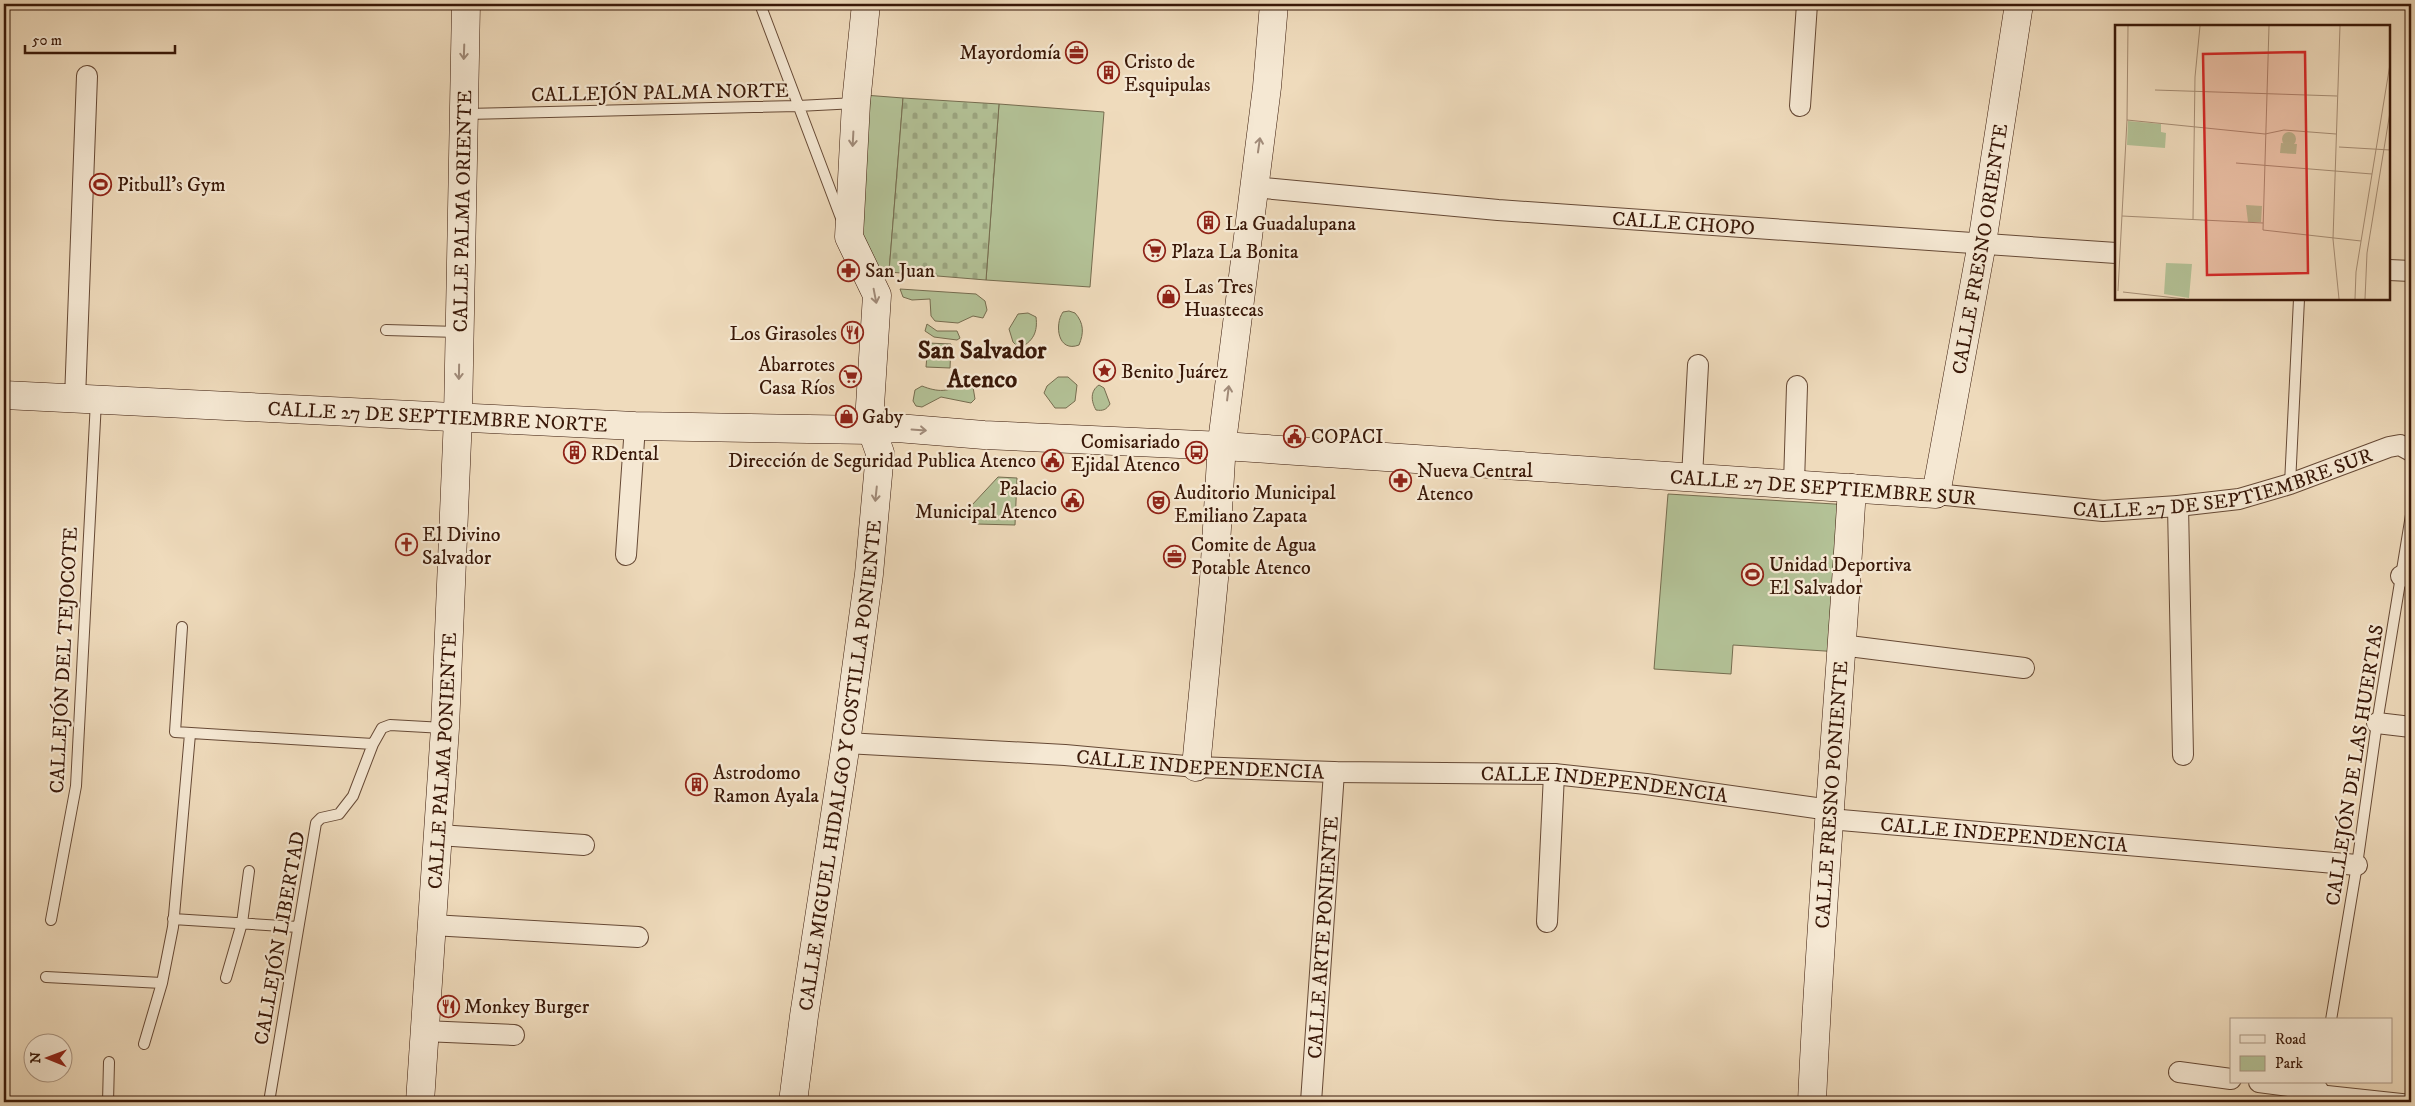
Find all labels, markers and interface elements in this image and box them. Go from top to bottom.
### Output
scale bar [25,22,175,54]
inset map [2115,25,2390,300]
text: 50 m [32,31,62,50]
office icon: Mayordomía [1065,40,1089,64]
place label: Mayordomía [960,41,1061,66]
one-way arrow [460,44,469,60]
place label: Cristo de Esquipulas [1124,50,1211,98]
building icon: Cristo de Esquipulas [1096,60,1120,84]
street label: CALLEJÓN PALMA NORTE [531,78,789,108]
street label: CALLE PALMA ORIENTE [449,90,478,333]
street label: CALLE FRESNO ORIENTE [1947,122,2014,376]
one-way arrow [849,131,858,147]
one-way arrow [1254,137,1264,153]
sports icon: Pitbull's Gym [89,172,113,196]
place label: Pitbull's Gym [117,173,225,198]
street label: CALLE CHOPO [1611,207,1756,242]
building icon: La Guadalupana [1197,211,1221,235]
place label: La Guadalupana [1225,212,1356,237]
supermarket icon: Plaza La Bonita [1143,239,1167,263]
place label: Plaza La Bonita [1171,240,1299,265]
pharmacy icon: San Juan [837,258,861,282]
place label: San Juan [865,259,935,284]
place label: Las Tres Huastecas [1184,275,1264,323]
shop icon: Las Tres Huastecas [1156,285,1180,309]
one-way arrow [871,287,880,303]
restaurant icon: Los Girasoles [841,321,865,345]
place label: Los Girasoles [730,322,837,347]
district label: San Salvador Atenco [918,335,1047,395]
place label: Abarrotes Casa Ríos [758,353,835,401]
place icon: Benito Juárez [1093,359,1117,383]
place label: Benito Juárez [1121,360,1228,385]
one-way arrow [454,364,464,380]
supermarket icon: Abarrotes Casa Ríos [839,364,863,388]
one-way arrow [1223,386,1233,402]
street label: CALLE 27 DE SEPTIEMBRE NORTE [267,397,608,439]
shop icon: Gaby [834,404,858,428]
place label: Gaby [862,405,904,430]
public building icon: COPACI [1283,424,1307,448]
one-way arrow [911,425,927,435]
place label: COPACI [1311,425,1383,450]
place label: Comisariado Ejidal Atenco [1071,430,1180,478]
bus stop icon: Comisariado Ejidal Atenco [1184,440,1208,464]
building icon: RDental [563,441,587,465]
place label: RDental [591,442,659,467]
street label: CALLE 27 DE SEPTIEMBRE SUR [2071,443,2376,525]
public building icon: Dirección de Seguridad Publica Atenco [1040,448,1064,472]
place label: Dirección de Seguridad Publica Atenco [728,449,1036,474]
place label: Nueva Central Atenco [1417,459,1533,507]
street label: CALLE 27 DE SEPTIEMBRE SUR [1669,465,1977,512]
pharmacy icon: Nueva Central Atenco [1389,469,1413,493]
place label: Palacio Municipal Atenco [915,477,1057,525]
place label: Auditorio Municipal Emiliano Zapata [1174,481,1336,529]
one-way arrow [872,485,881,501]
public building icon: Palacio Municipal Atenco [1061,488,1085,512]
theatre icon: Auditorio Municipal Emiliano Zapata [1146,491,1170,515]
street label: CALLE MIGUEL HIDALGO Y COSTILLA PONIENTE [794,519,888,1013]
place label: El Divino Salvador [422,523,501,571]
street label: CALLEJÓN DEL TEJOCOTE [44,526,84,794]
church icon: El Divino Salvador [394,533,418,557]
place label: Comite de Agua Potable Atenco [1191,533,1317,581]
office icon: Comite de Agua Potable Atenco [1163,544,1187,568]
place label: Unidad Deportiva El Salvador [1769,553,1912,601]
sports icon: Unidad Deportiva El Salvador [1741,563,1765,587]
street label: CALLEJÓN DE LAS HUERTAS [2320,623,2390,908]
street label: CALLE PALMA PONIENTE [423,632,463,890]
street label: CALLE FRESNO PONIENTE [1811,660,1855,929]
street label: CALLE INDEPENDENCIA [1075,745,1325,786]
place label: Astrodomo Ramon Ayala [713,761,820,809]
street label: CALLE INDEPENDENCIA [1481,762,1730,809]
building icon: Astrodomo Ramon Ayala [685,772,709,796]
street label: CALLE INDEPENDENCIA [1879,812,2129,859]
street label: CALLE ARTE PONIENTE [1303,815,1345,1060]
street label: CALLEJÓN LIBERTAD [248,829,312,1047]
restaurant icon: Monkey Burger [436,994,460,1018]
place label: Monkey Burger [464,995,590,1020]
legend [2230,1018,2392,1084]
text: Road [2275,1030,2307,1049]
north arrow [22,1034,72,1084]
text: N [27,1051,45,1064]
text: Park [2275,1054,2304,1073]

